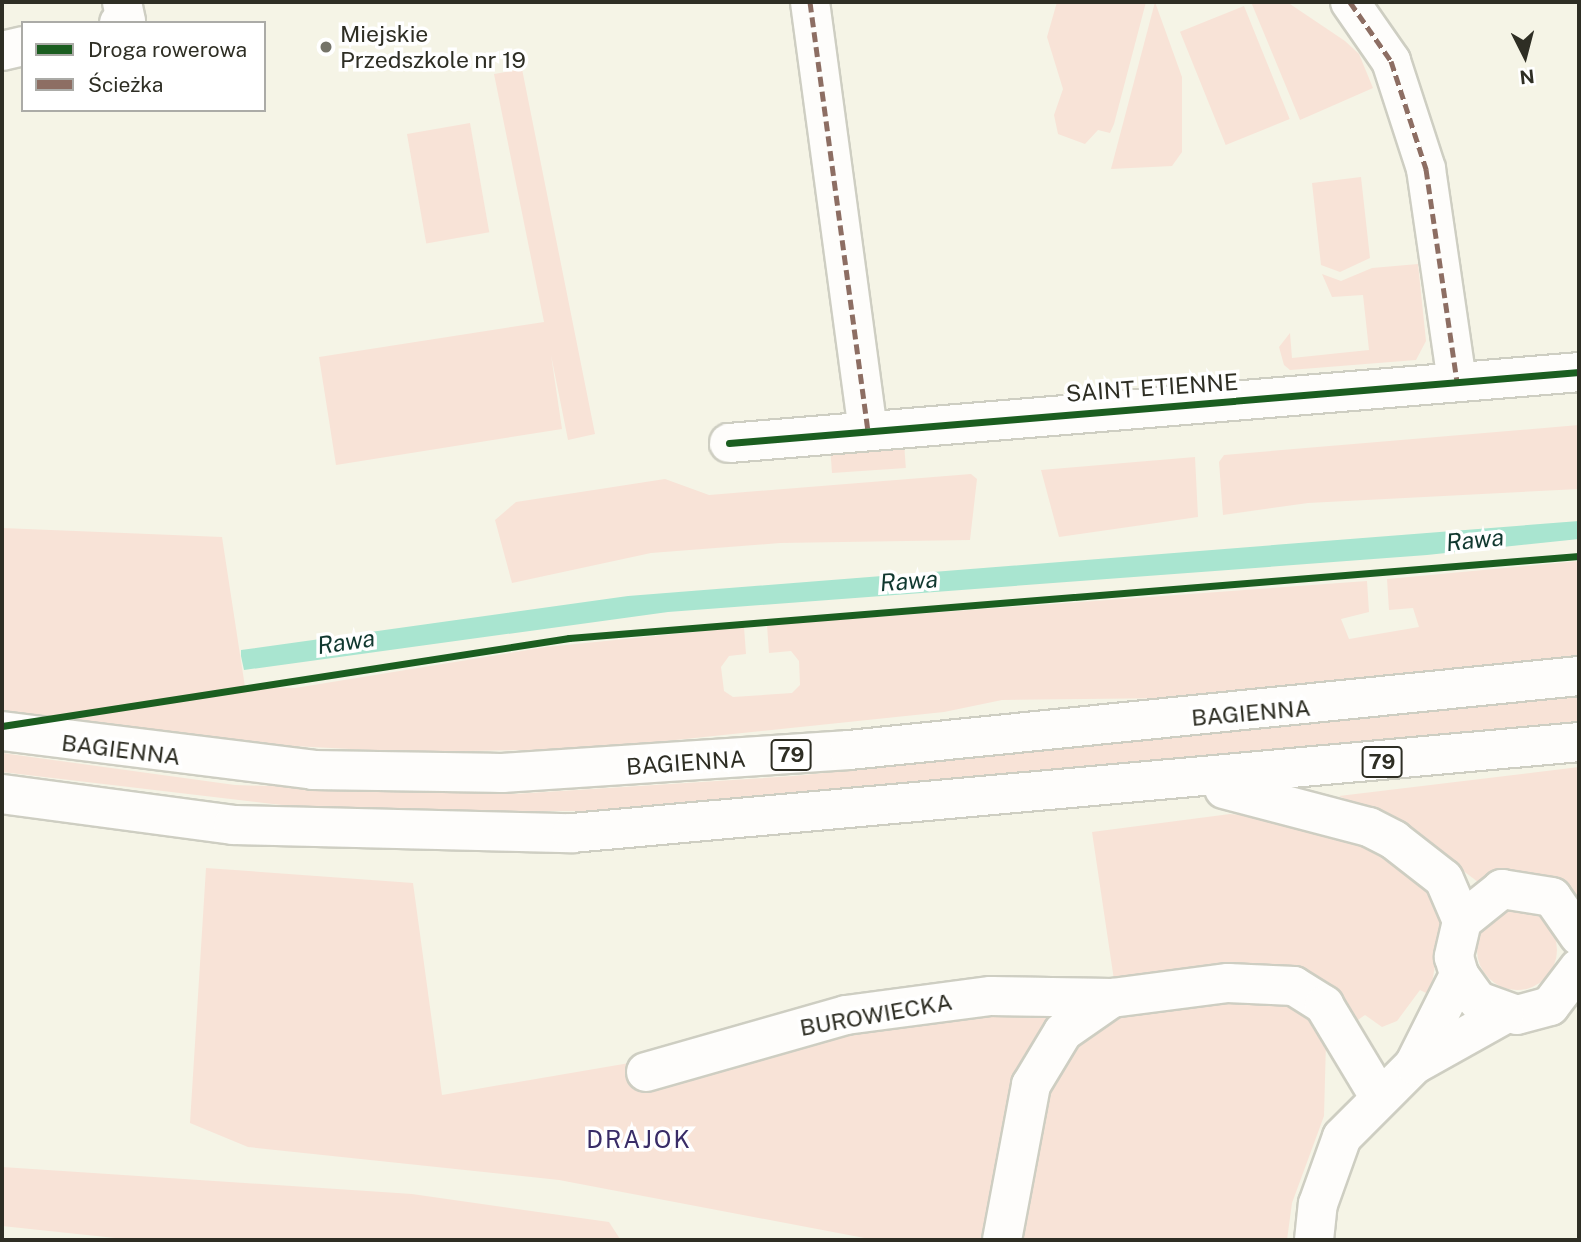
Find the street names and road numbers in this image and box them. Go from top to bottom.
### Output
street label: SAINT ETIENNE [1065,368,1239,408]
street label: BAGIENNA [1190,694,1312,732]
street label: BAGIENNA [60,729,182,771]
road number: 79 [770,738,812,772]
road number: 79 [1361,744,1403,780]
street label: BAGIENNA [625,745,747,781]
street label: BUROWIECKA [798,988,954,1042]

